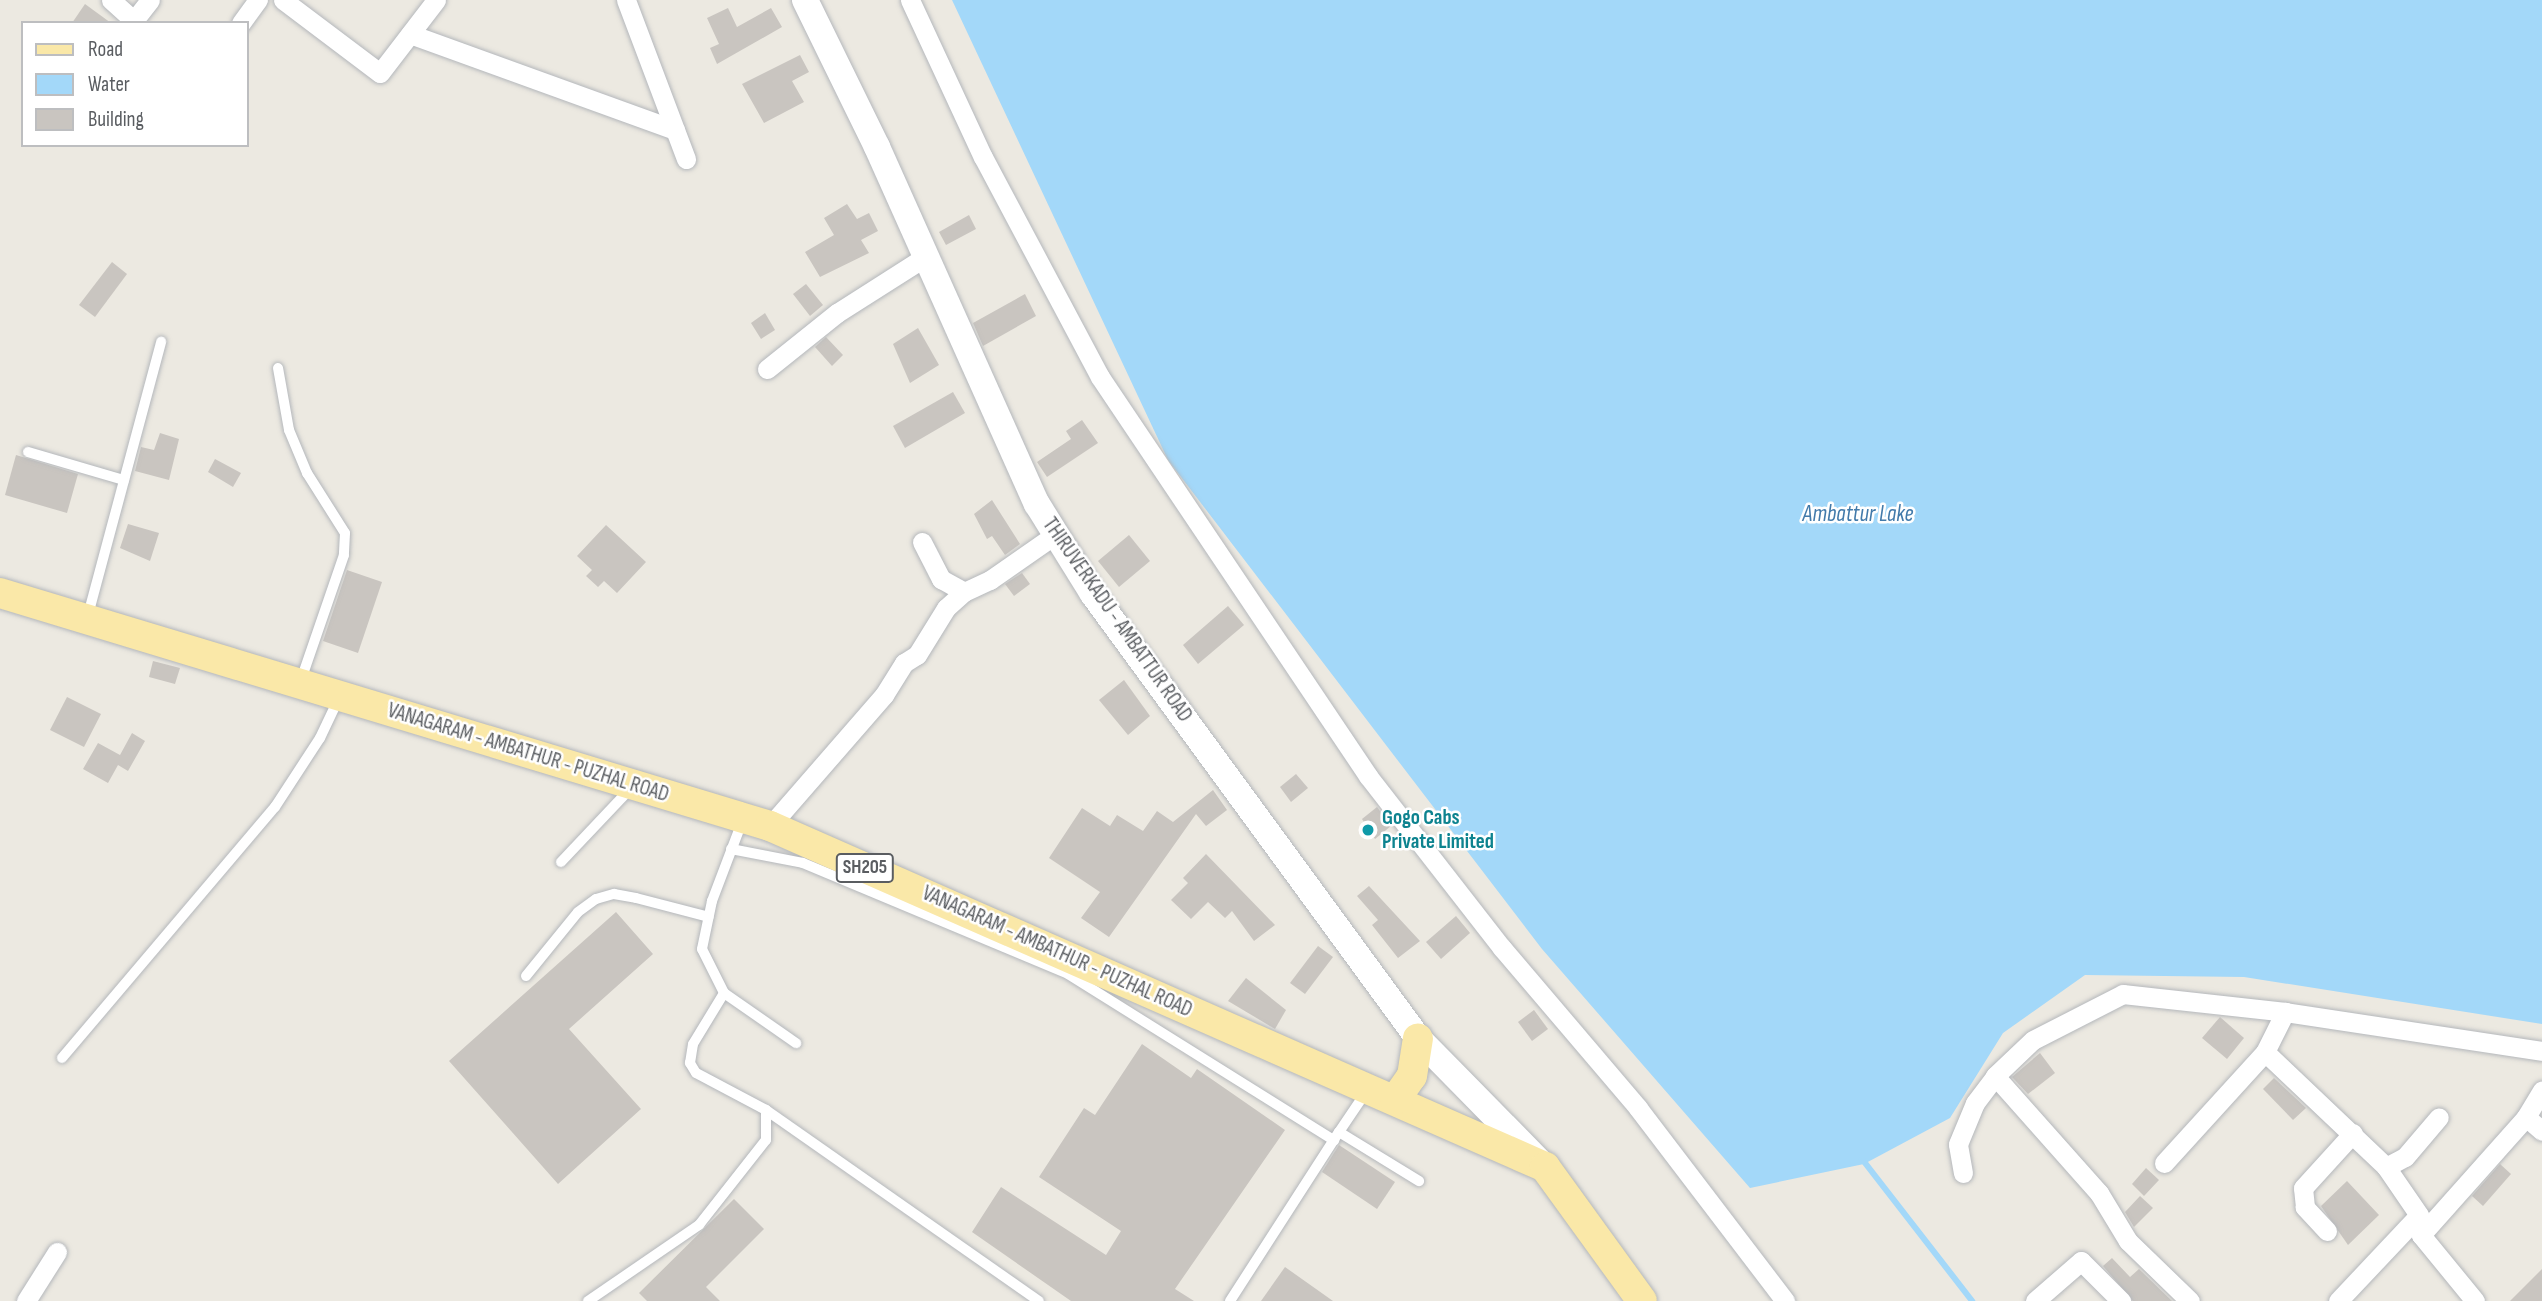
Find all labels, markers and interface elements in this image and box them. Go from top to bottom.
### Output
legend [21,21,248,147]
text: Road [88,37,123,62]
text: Water [88,72,130,97]
text: Building [88,107,144,132]
water label: Ambattur Lake [1803,500,1913,528]
street label: THIRUVERKADU - AMBATTUR ROAD [1037,513,1197,727]
street label: VANAGARAM - AMBATHUR - PUZHAL ROAD [384,698,672,808]
place label: Gogo Cabs Private Limited [1382,805,1494,855]
marker: Gogo Cabs Private Limited [1360,822,1376,838]
road number: SH205 [835,852,895,884]
street label: VANAGARAM - AMBATHUR - PUZHAL ROAD [918,881,1196,1023]

